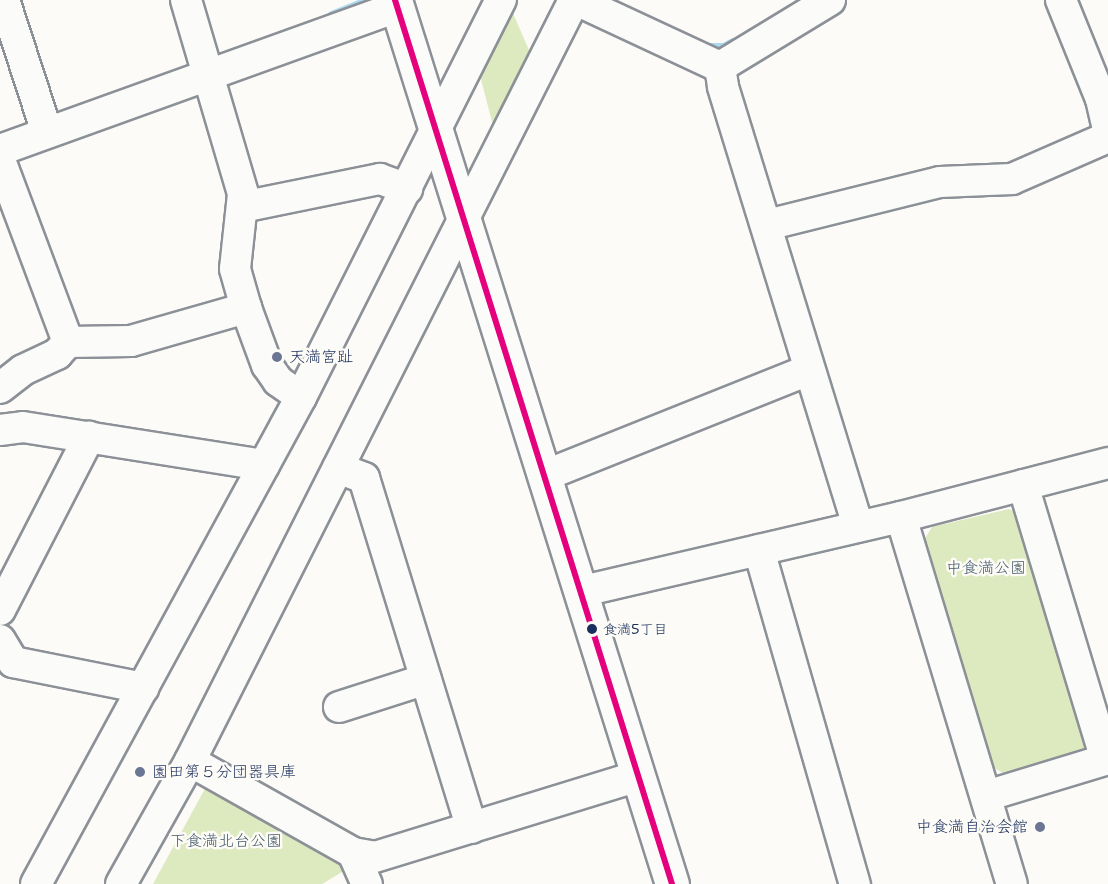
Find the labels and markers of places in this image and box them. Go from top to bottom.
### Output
place label: 天満宮趾 [289,347,353,367]
marker: 天満宮趾 [270,350,284,364]
place label: 食満5丁目 [603,621,668,637]
marker: 食満5丁目 [586,623,598,635]
place label: 園田第５分団器具庫 [152,762,296,782]
marker: 園田第５分団器具庫 [133,765,147,779]
place label: 中食満自治会館 [916,817,1028,837]
marker: 中食満自治会館 [1033,820,1047,834]

